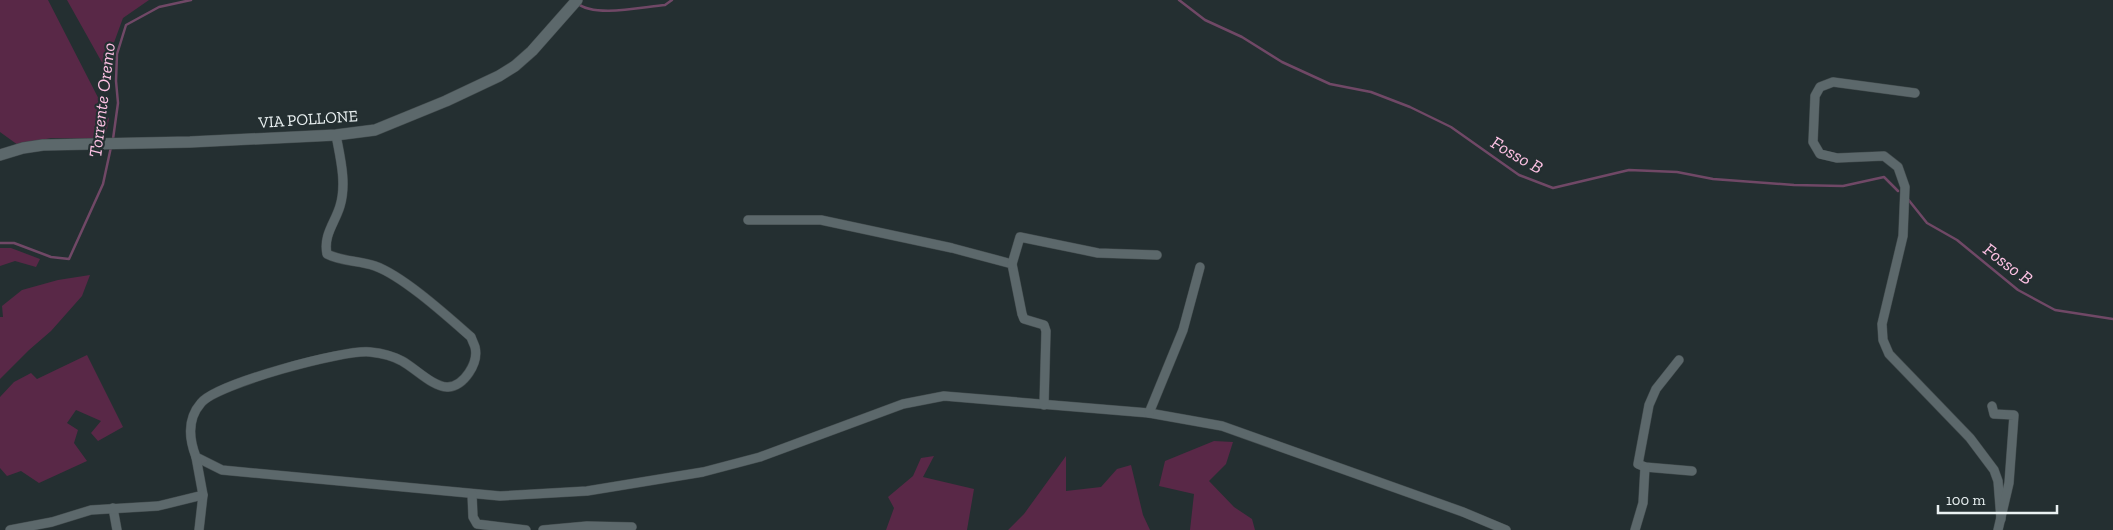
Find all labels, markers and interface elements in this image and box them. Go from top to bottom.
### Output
water label: Torrente Oremo [84,41,120,159]
street label: VIA POLLONE [257,106,358,132]
water label: Fosso B [1487,131,1547,179]
water label: Fosso B [1979,238,2037,290]
scale bar [1938,482,2057,514]
text: 100 m [1946,491,1985,509]

